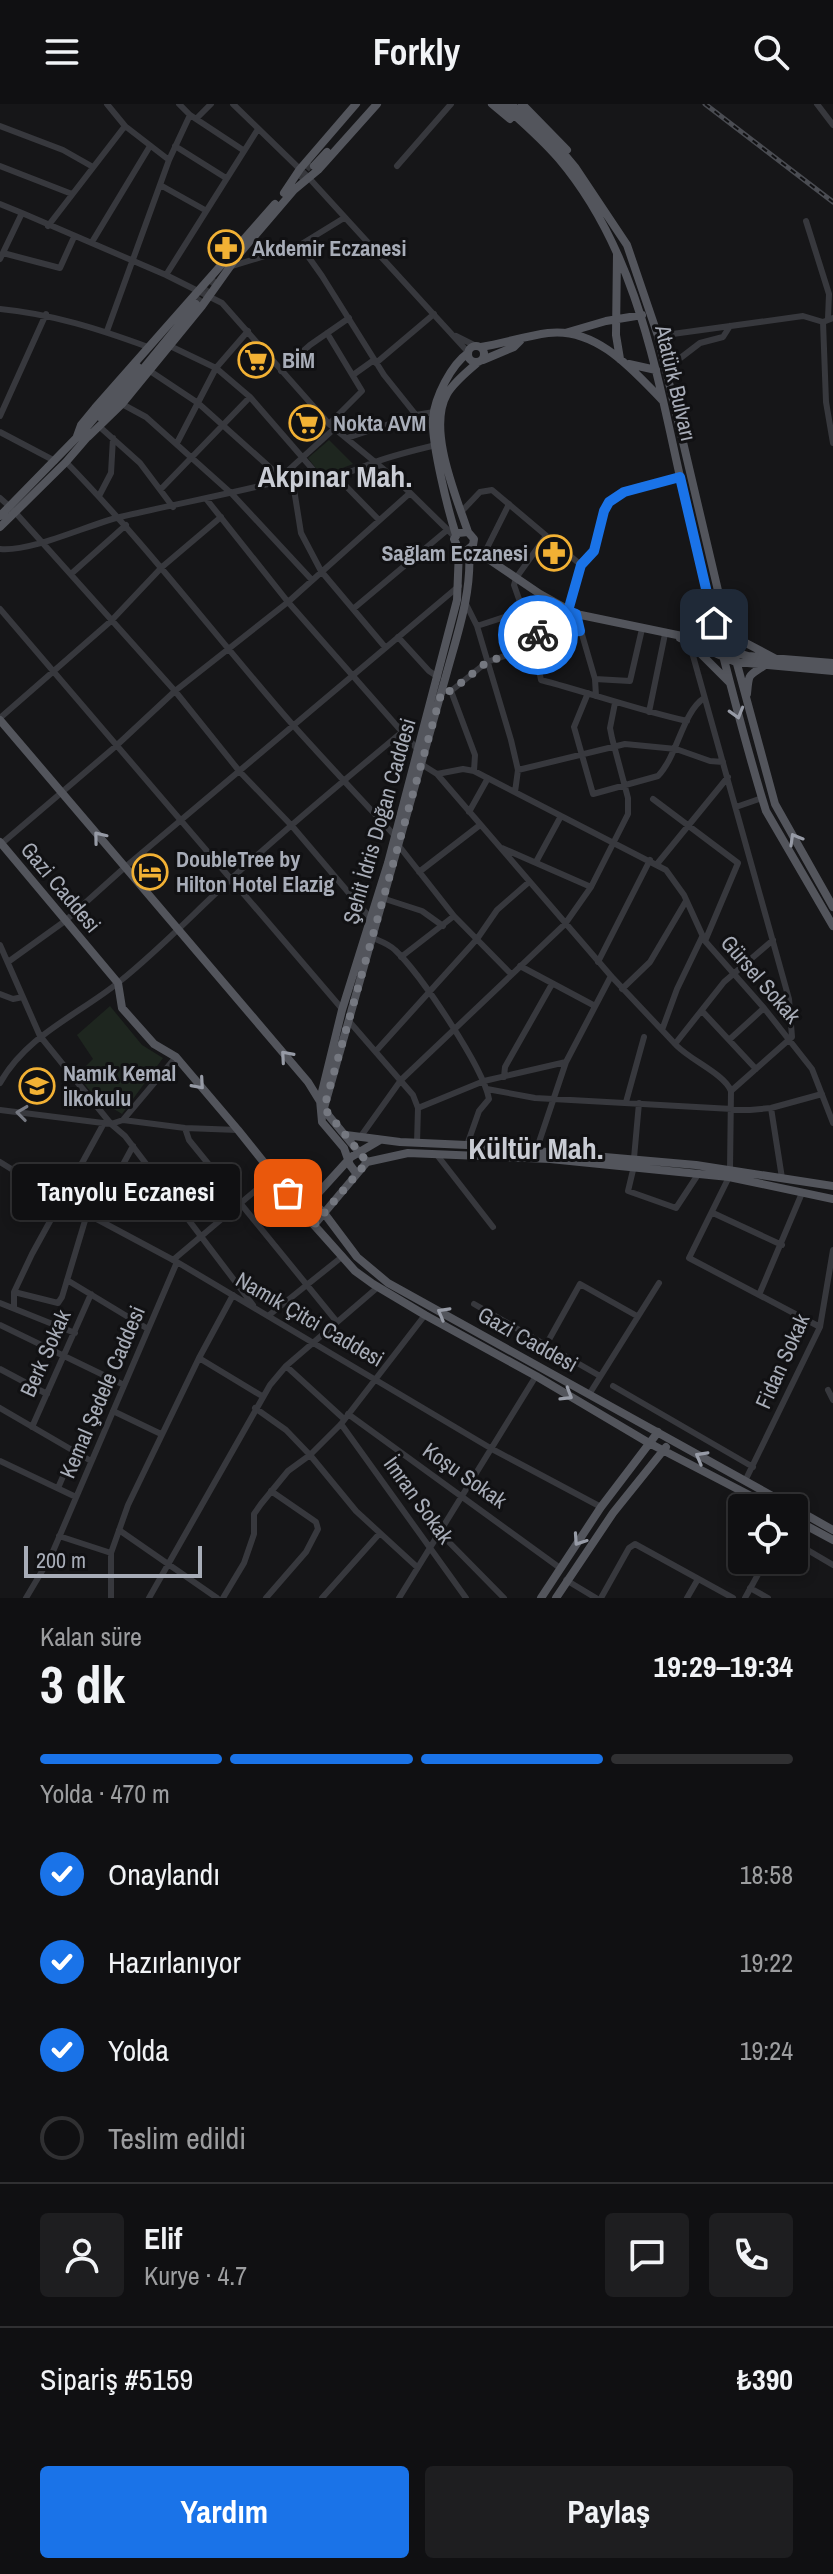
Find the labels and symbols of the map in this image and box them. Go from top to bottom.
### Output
pharmacy icon: Akdemir Eczanesi [207,229,245,267]
place label: Akdemir Eczanesi [252,233,406,263]
street label: Atatürk Bulvarı [648,321,704,444]
supermarket icon: BİM [237,341,275,379]
place label: BİM [282,345,315,375]
supermarket icon: Nokta AVM [288,404,326,442]
place label: Nokta AVM [333,408,426,438]
district label: Akpınar Mah. [258,456,412,496]
pharmacy icon: Sağlam Eczanesi [535,534,573,572]
place label: Sağlam Eczanesi [382,538,528,568]
pin [680,589,748,657]
courier [498,595,578,675]
one-way arrow [728,705,744,719]
street label: Şehit İdris Doğan Caddesi [335,715,423,927]
one-way arrow [94,832,109,846]
one-way arrow [789,833,804,848]
street label: Gazi Caddesi [14,835,108,939]
place label: DoubleTree by Hilton Hotel Elazig [176,844,334,899]
hotel icon: DoubleTree by Hilton Hotel Elazig [131,853,169,891]
street label: Gürsel Sokak [714,928,808,1030]
one-way arrow [281,1051,296,1065]
place label: Namık Kemal İlkokulu [63,1058,176,1113]
school or university icon: Namık Kemal İlkokulu [18,1067,56,1105]
one-way arrow [189,1075,204,1090]
one-way arrow [15,1105,29,1122]
district label: Kültür Mah. [468,1128,604,1168]
pin [254,1159,322,1227]
callout: Tanyolu Eczanesi [12,1165,240,1221]
street label: Namık Çitci Caddesi [230,1264,390,1374]
street label: Gazi Caddesi [472,1299,584,1379]
street label: Kemal Şedele Caddesi [52,1301,152,1483]
street label: Berk Sokak [13,1304,78,1401]
one-way arrow [437,1307,452,1323]
street label: Fidan Sokak [748,1308,817,1413]
one-way arrow [558,1385,573,1400]
street label: Koşu Sokak [417,1435,514,1515]
street label: İmran Sokak [377,1450,461,1551]
one-way arrow [695,1451,710,1467]
one-way arrow [574,1531,589,1545]
scale bar [24,1542,202,1578]

